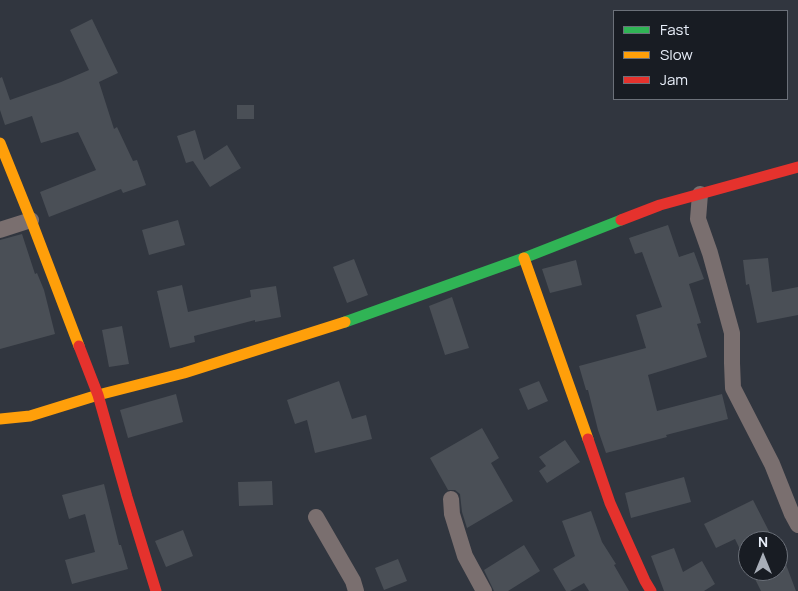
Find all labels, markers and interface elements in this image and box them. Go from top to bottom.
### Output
legend [613,10,788,100]
text: Fast [660,19,689,40]
text: Slow [660,44,693,65]
text: Jam [660,69,688,90]
north arrow [738,531,788,581]
text: N [758,532,768,551]

